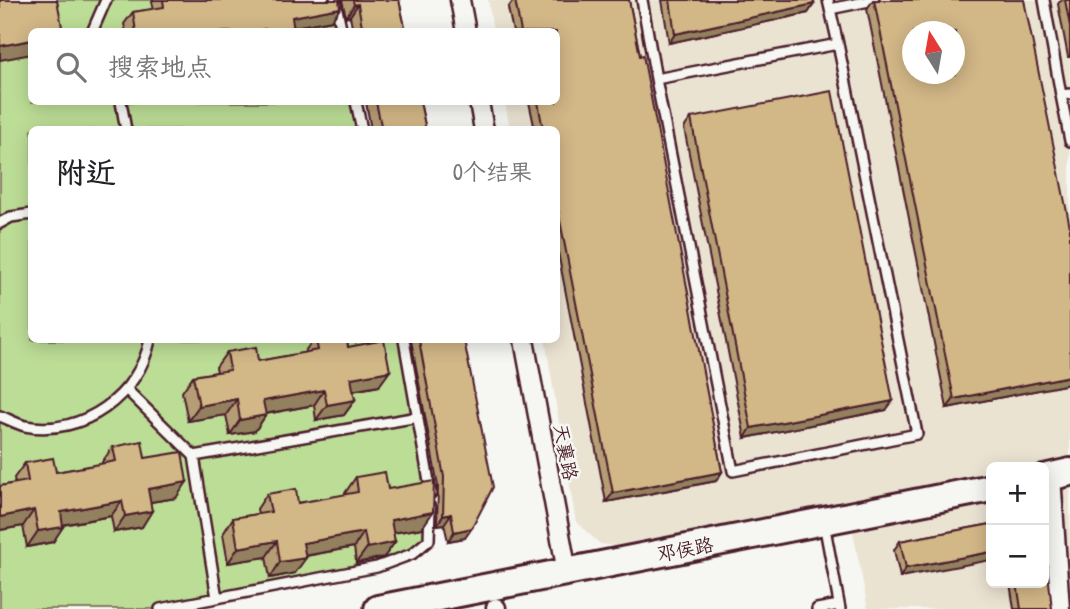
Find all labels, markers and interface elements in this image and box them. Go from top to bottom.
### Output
north arrow [902,21,965,84]
search box [28,28,560,105]
icon: search [52,48,90,86]
text: 搜索地点 [108,49,212,84]
text: 附近 [56,152,116,192]
text: 0个结果 [453,156,532,187]
street label: 天襄路 [548,422,584,482]
map controls [986,462,1049,588]
button: + [986,462,1049,525]
button: − [986,525,1049,588]
street label: 邓侯路 [655,531,715,567]

